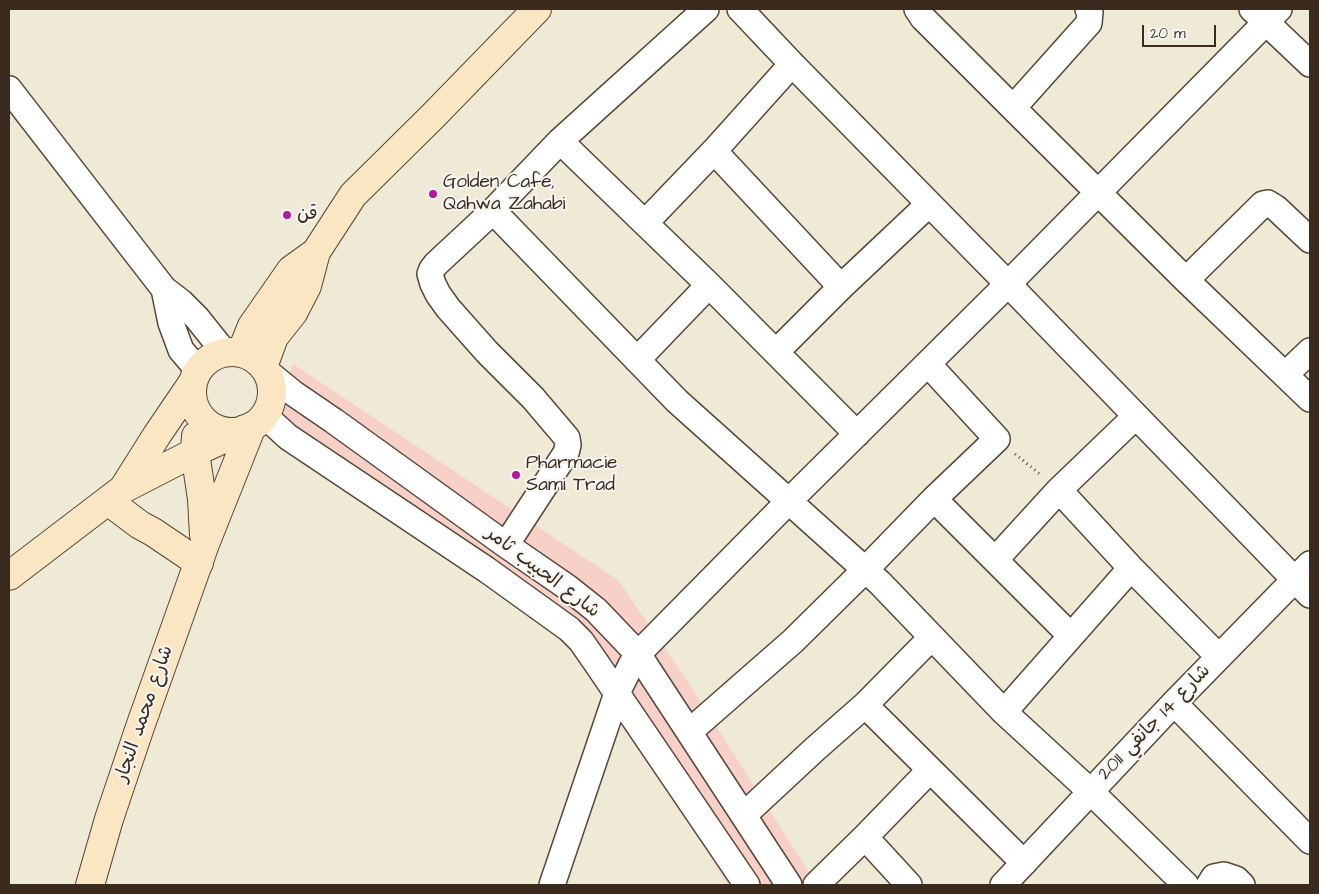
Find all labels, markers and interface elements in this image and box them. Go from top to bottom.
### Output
scale bar [1144,15,1218,47]
text: 20 m [1150,23,1186,44]
place label: Golden Cafe, Qahwa Zahabi [443,172,565,216]
marker: Golden Cafe, Qahwa Zahabi [427,188,439,200]
place label: قن [297,204,318,226]
marker: قن [281,209,293,221]
place label: Pharmacie Sami Trad [526,453,617,497]
marker: Pharmacie Sami Trad [510,469,522,481]
street label: شارع الحبيب ثامر [480,522,604,624]
street label: شارع محمد النجار [111,643,179,785]
street label: شارع 14 جانفي 2011 [1094,660,1216,786]

